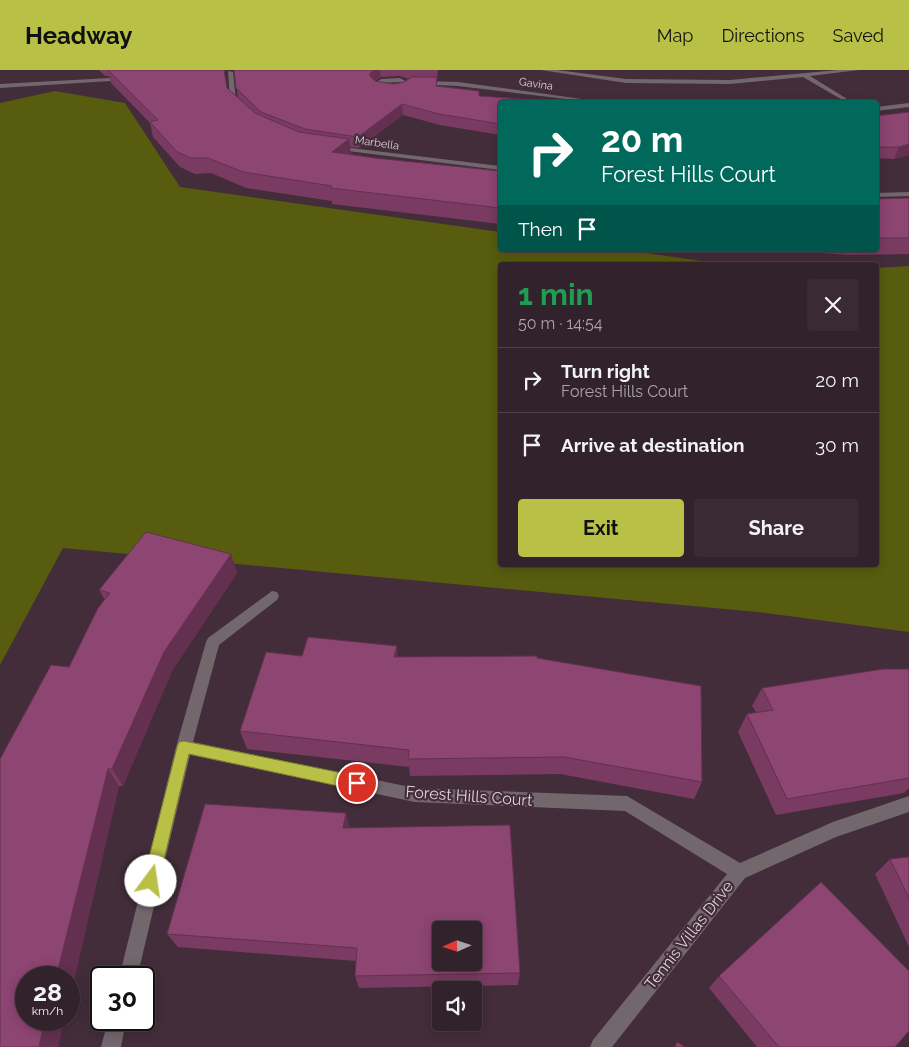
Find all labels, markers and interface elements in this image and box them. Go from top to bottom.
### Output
text: Headway [25,21,133,50]
text: Map [657,25,693,46]
text: Directions [721,25,805,46]
text: Saved [833,25,884,46]
street label: Gavina [518,75,554,93]
text: 20 m [601,119,683,160]
icon: right [518,120,583,185]
street label: Marbella [354,133,400,153]
text: Forest Hills Court [601,161,776,187]
icon: arrive [573,215,601,243]
text: Then [518,218,563,240]
text: 1 min [518,277,594,312]
button: close [807,279,859,331]
text: 50 m · 14:54 [518,314,603,333]
text: Turn right [561,360,650,382]
icon: right [518,366,546,394]
text: 20 m [815,369,859,391]
text: Forest Hills Court [561,382,688,401]
icon: arrive [518,431,546,459]
text: Arrive at destination [561,434,745,456]
text: 30 m [815,434,859,456]
button: Exit [518,499,684,557]
button: Share [694,499,859,557]
pin [336,762,378,804]
icon: arrive [343,769,371,797]
street label: Forest Hills Court [405,782,534,810]
position arrow [124,854,176,906]
street label: Tennis Villas Drive [641,877,737,993]
north arrow [432,921,482,971]
map controls [432,921,482,1031]
speed limit sign: 30 [90,966,155,1031]
text: 28 [33,977,62,1007]
button: sound [432,981,482,1031]
text: km/h [32,1004,63,1018]

